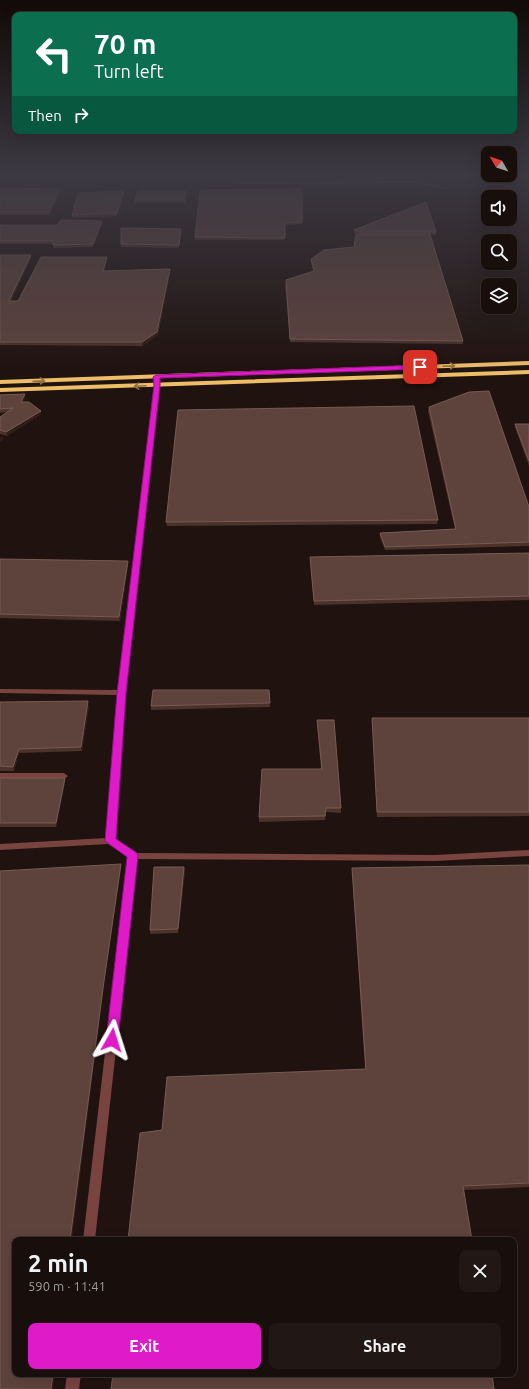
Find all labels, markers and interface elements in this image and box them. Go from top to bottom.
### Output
icon: left [28,28,80,80]
text: 70 m [94,28,156,59]
text: Turn left [94,61,164,81]
icon: right [70,104,92,126]
text: Then [28,107,62,124]
north arrow [481,146,517,182]
map controls [481,146,517,314]
button: sound [481,190,517,226]
button: search [481,234,517,270]
button: layers [481,278,517,314]
pin [403,350,437,384]
icon: arrive [409,356,431,378]
one-way arrow [442,362,455,370]
one-way arrow [32,377,45,385]
one-way arrow [134,382,147,390]
position arrow [91,1019,133,1061]
text: 2 min [28,1250,89,1277]
button: close [459,1250,501,1292]
text: 590 m · 11:41 [28,1279,106,1293]
button: Exit [28,1323,261,1369]
button: Share [269,1323,501,1369]

